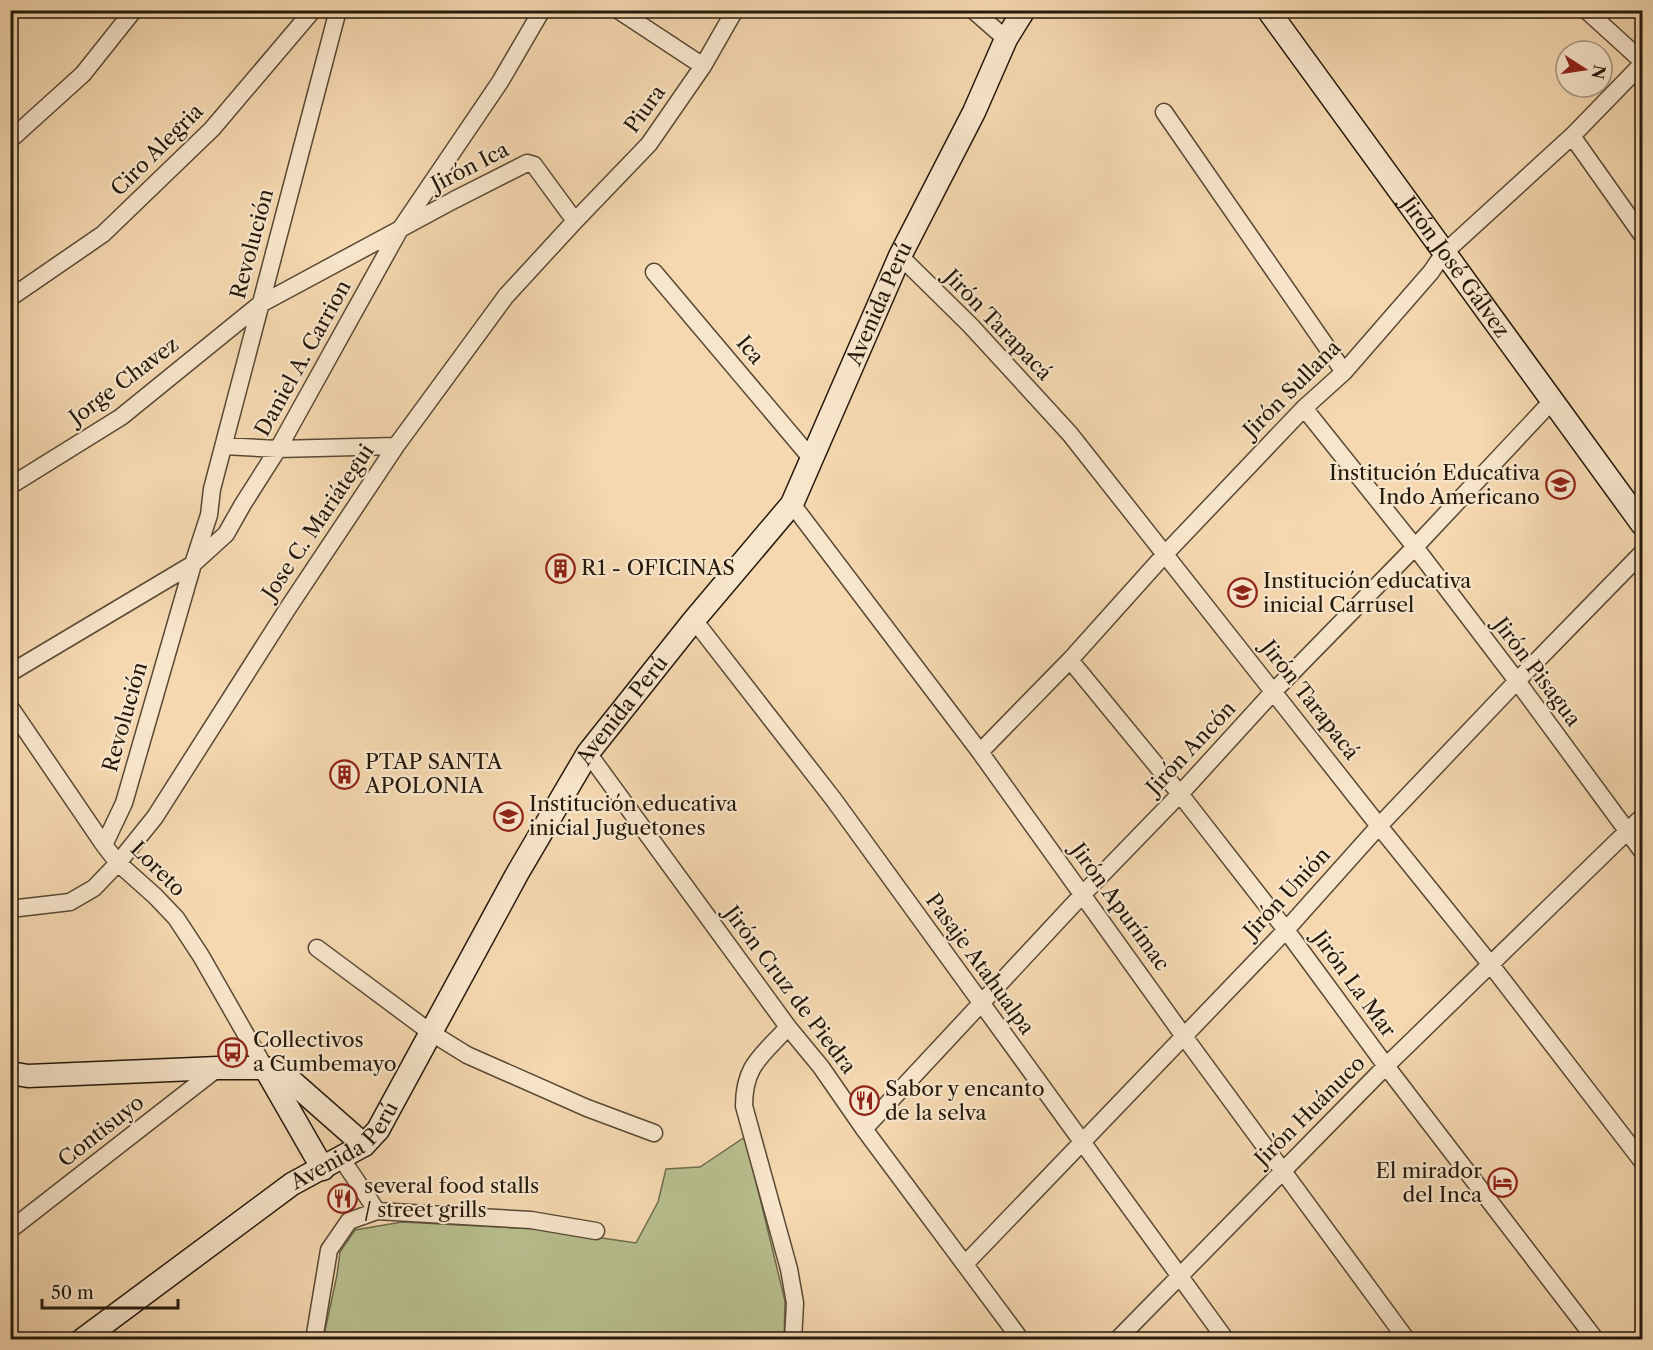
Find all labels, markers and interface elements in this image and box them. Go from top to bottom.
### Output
north arrow [1554,39,1614,99]
text: N [1587,63,1610,81]
street label: Piura [619,79,671,138]
street label: Ciro Alegria [105,98,208,201]
street label: Jirón Ica [424,136,514,198]
street label: Revolución [225,186,278,302]
street label: Jirón José Gálvez [1394,189,1515,342]
street label: Avenida Perú [841,237,917,370]
street label: Jirón Tarapacá [937,262,1058,386]
street label: Daniel A. Carrion [249,275,356,440]
street label: Ica [731,330,770,370]
street label: Jorge Chavez [62,331,183,432]
street label: Jirón Sullana [1236,334,1346,445]
street label: Jose C. Mariátegui [255,439,379,607]
place label: Institución Educativa Indo Americano [1329,460,1541,509]
school or university icon: Institución Educativa Indo Americano [1545,469,1577,501]
building icon: R1 - OFICINAS [544,552,576,584]
place label: R1 - OFICINAS [581,555,735,580]
place label: Institución educativa inicial Carrusel [1263,568,1472,617]
school or university icon: Institución educativa inicial Carrusel [1226,577,1258,609]
street label: Jirón Pisagua [1487,610,1587,732]
street label: Jirón Tarapacá [1254,633,1365,765]
street label: Avenida Perú [570,650,673,770]
street label: Revolución [97,659,152,775]
street label: Jirón Ancón [1139,696,1240,802]
place label: PTAP SANTA APOLONIA [364,749,503,798]
building icon: PTAP SANTA APOLONIA [328,758,360,790]
place label: Institución educativa inicial Juguetones [529,791,738,840]
school or university icon: Institución educativa inicial Juguetones [492,800,524,832]
street label: Loreto [126,836,191,901]
street label: Jirón Apurímac [1064,836,1175,975]
street label: Jirón Unión [1236,842,1335,946]
street label: Pasaje Atahualpa [921,888,1041,1040]
street label: Jirón Cruz de Piedra [717,899,862,1079]
street label: Jirón La Mar [1306,923,1401,1042]
place label: Collectivos a Cumbemayo [253,1027,397,1076]
bus stop icon: Collectivos a Cumbemayo [216,1036,248,1068]
street label: Jirón Huánuco [1247,1050,1370,1173]
place label: Sabor y encanto de la selva [885,1076,1045,1125]
restaurant icon: Sabor y encanto de la selva [848,1085,880,1117]
street label: Contisuyo [53,1089,149,1172]
street label: Avenida Perú [285,1097,403,1195]
place label: El mirador del Inca [1375,1158,1483,1207]
hotel icon: El mirador del Inca [1487,1167,1519,1199]
place label: several food stalls / street grills [364,1173,539,1222]
restaurant icon: several food stalls / street grills [327,1182,359,1214]
scale bar [42,1272,178,1310]
text: 50 m [51,1282,94,1304]

